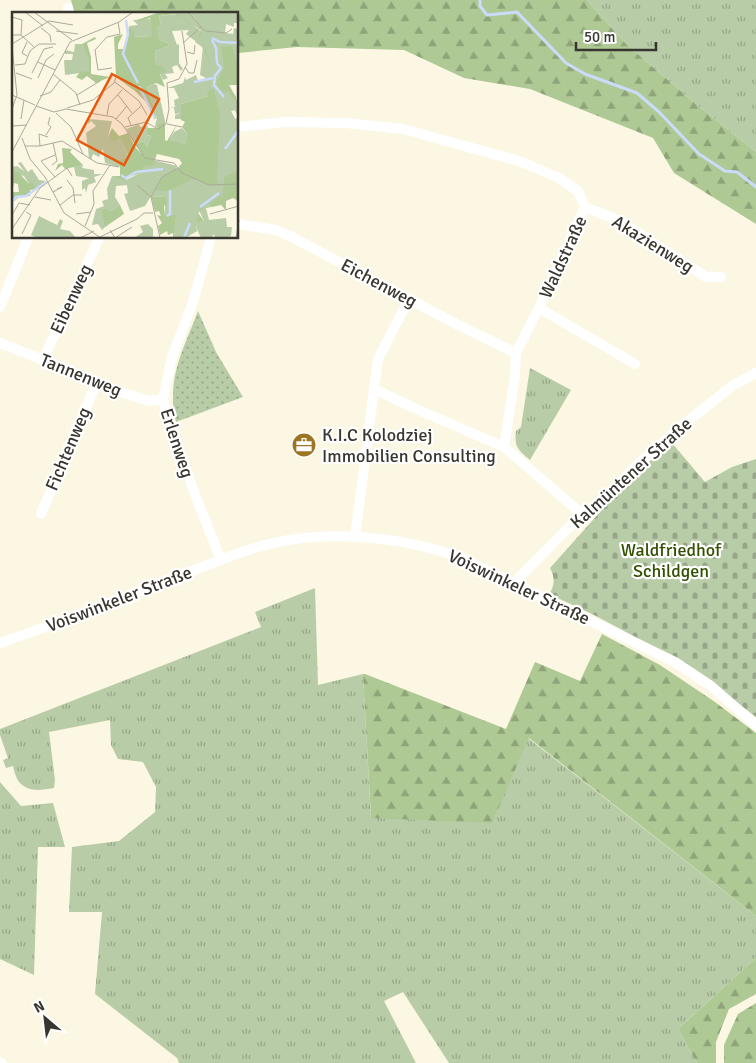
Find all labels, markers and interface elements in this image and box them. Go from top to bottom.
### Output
inset map [12,12,239,239]
scale bar [576,20,656,52]
text: 50 m [584,28,615,46]
street label: Akazienweg [608,210,698,278]
street label: Waldstraße [534,212,592,302]
street label: Eichenweg [337,254,421,312]
street label: Eibenweg [45,261,97,337]
street label: Tannenweg [37,349,125,401]
street label: Fichtenweg [41,404,95,494]
street label: Erlenweg [155,405,199,481]
street label: Kalmüntener Straße [566,413,696,533]
place label: K.I.C Kolodziej Immobilien Consulting [322,424,496,467]
office icon: K.I.C Kolodziej Immobilien Consulting [291,432,317,458]
park label: Waldfriedhof Schildgen [621,539,722,582]
street label: Voiswinkeler Straße [445,544,593,630]
street label: Voiswinkeler Straße [43,561,195,637]
north arrow [20,993,70,1043]
text: N [31,997,47,1017]

